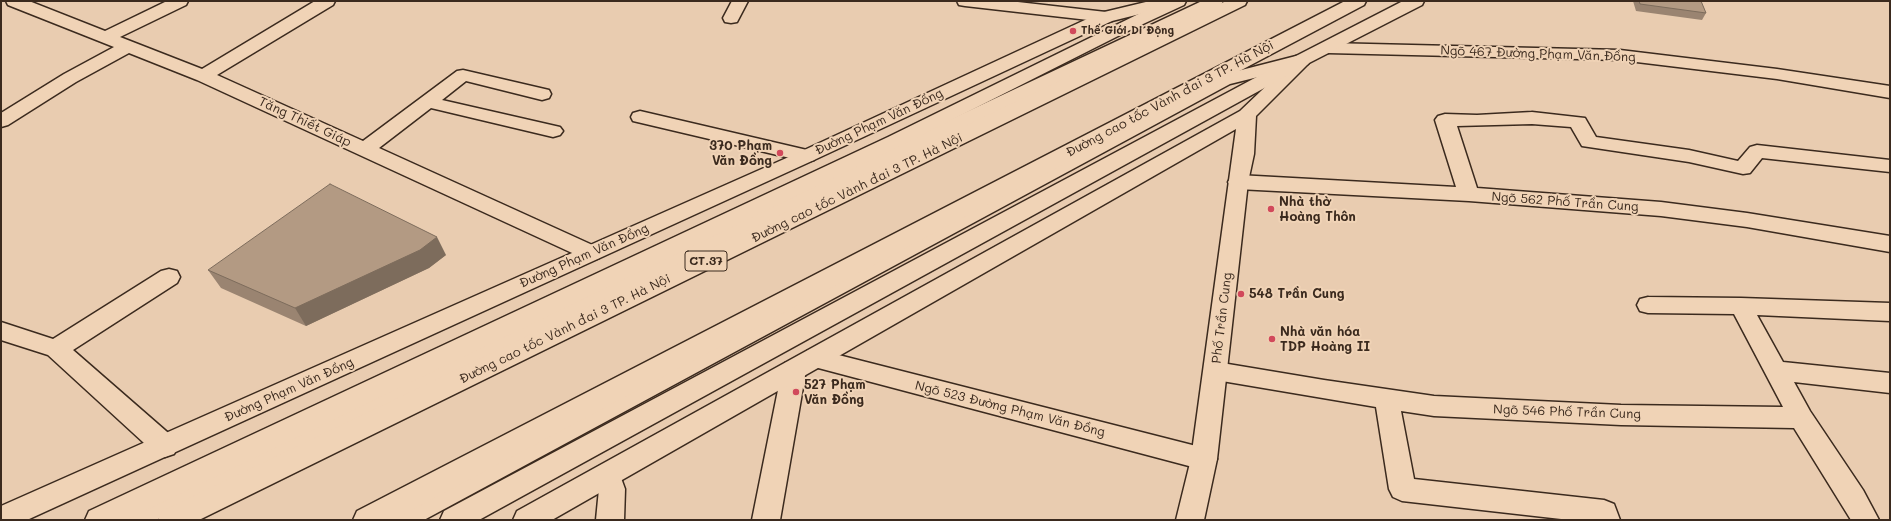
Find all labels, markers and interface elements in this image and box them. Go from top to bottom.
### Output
place label: Thế Giới Di Động [1081,24,1174,38]
marker: Thế Giới Di Động [1068,26,1078,36]
street label: Đường cao tốc Vành đai 3 TP. Hà Nội [1063,37,1277,161]
street label: Ngõ 467 Đường Phạm Văn Đồng [1440,43,1636,65]
street label: Đường Phạm Văn Đồng [812,85,946,159]
street label: Tăng Thiết Giáp [256,94,354,150]
street label: Đường cao tốc Vành đai 3 TP. Hà Nội [749,130,965,246]
place label: 370 Phạm Văn Đồng [709,138,772,169]
marker: 370 Phạm Văn Đồng [775,148,785,158]
street label: Ngõ 562 Phố Trần Cung [1491,189,1639,215]
place label: Nhà thờ Hoàng Thôn [1279,194,1356,225]
marker: Nhà thờ Hoàng Thôn [1266,204,1276,214]
street label: Đường Phạm Văn Đồng [517,220,651,292]
road number: CT.37 [685,251,727,271]
street label: Đường cao tốc Vành đai 3 TP. Hà Nội [457,271,673,387]
street label: Phố Trần Cung [1209,272,1235,364]
place label: 548 Trần Cung [1249,286,1344,302]
marker: 548 Trần Cung [1236,289,1246,299]
place label: Nhà văn hóa TDP Hoàng II [1280,324,1370,355]
marker: Nhà văn hóa TDP Hoàng II [1267,334,1277,344]
street label: Đường Phạm Văn Đồng [222,354,356,426]
place label: 527 Phạm Văn Đồng [804,377,866,408]
street label: Ngõ 523 Đường Phạm Văn Đồng [913,378,1107,440]
marker: 527 Phạm Văn Đồng [791,387,801,397]
street label: Ngõ 546 Phố Trần Cung [1493,402,1641,422]

